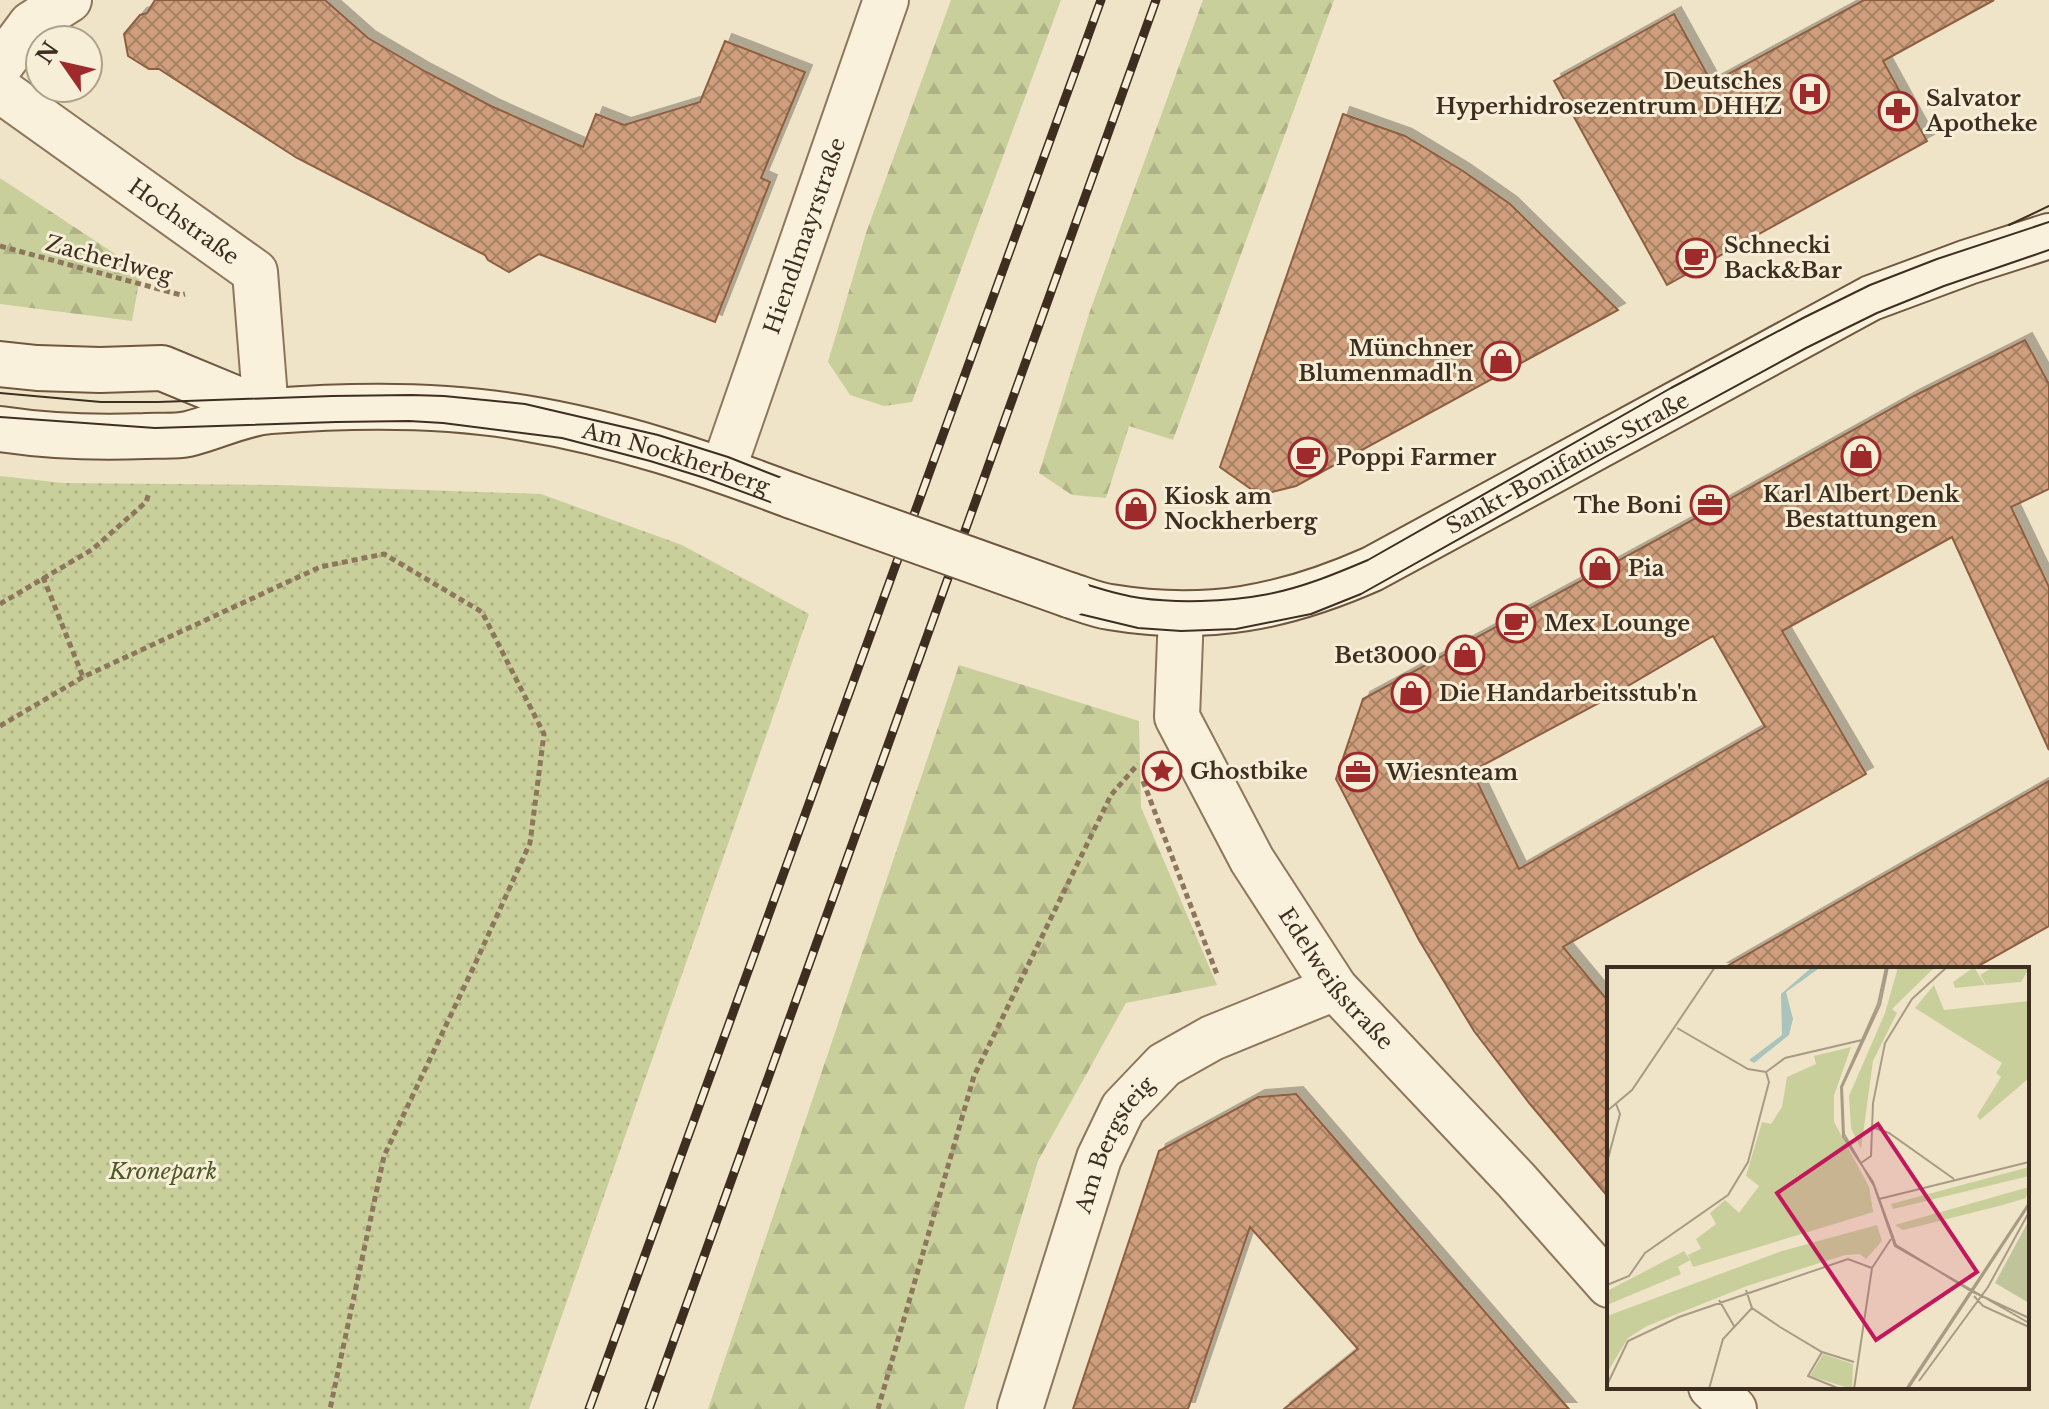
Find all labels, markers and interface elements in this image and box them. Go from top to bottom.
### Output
north arrow [24,24,104,104]
text: N [31,37,65,69]
place label: Deutsches Hyperhidrosezentrum DHHZ [1436,68,1782,120]
hospital icon: Deutsches Hyperhidrosezentrum DHHZ [1789,73,1831,115]
place label: Salvator Apotheke [1925,85,2038,137]
pharmacy icon: Salvator Apotheke [1877,90,1919,132]
street label: Hiendlmayrstraße [758,134,851,338]
street label: Hochstraße [123,173,244,270]
street label: Zacherlweg [42,230,176,290]
place label: Schnecki Back&Bar [1724,232,1842,284]
cafe icon: Schnecki Back&Bar [1675,237,1717,279]
place label: Münchner Blumenmadl'n [1298,335,1473,387]
shop icon: Münchner Blumenmadl'n [1480,340,1522,382]
street label: Sankt-Bonifatius-Straße [1442,387,1694,540]
street label: Am Nockherberg [579,417,774,501]
shop icon: Karl Albert Denk Bestattungen [1840,435,1882,477]
cafe icon: Poppi Farmer [1287,436,1329,478]
place label: Poppi Farmer [1336,444,1497,471]
place label: Karl Albert Denk Bestattungen [1763,481,1960,533]
place label: Kiosk am Nockherberg [1164,483,1318,535]
office icon: The Boni [1689,484,1731,526]
shop icon: Kiosk am Nockherberg [1115,488,1157,530]
place label: The Boni [1573,492,1682,519]
shop icon: Pia [1579,547,1621,589]
place label: Pia [1628,555,1665,582]
cafe icon: Mex Lounge [1495,602,1537,644]
place label: Mex Lounge [1544,610,1690,637]
shop icon: Bet3000 [1444,634,1486,676]
place label: Bet3000 [1334,642,1437,669]
shop icon: Die Handarbeitsstub'n [1390,672,1432,714]
place label: Die Handarbeitsstub'n [1439,680,1698,707]
place icon: Ghostbike [1141,750,1183,792]
office icon: Wiesnteam [1337,751,1379,793]
place label: Ghostbike [1190,758,1308,785]
place label: Wiesnteam [1385,759,1518,786]
street label: Edelweißstraße [1272,903,1399,1055]
inset map [1607,967,2029,1389]
street label: Am Bergsteig [1069,1070,1161,1218]
park label: Kronepark [108,1158,217,1185]

